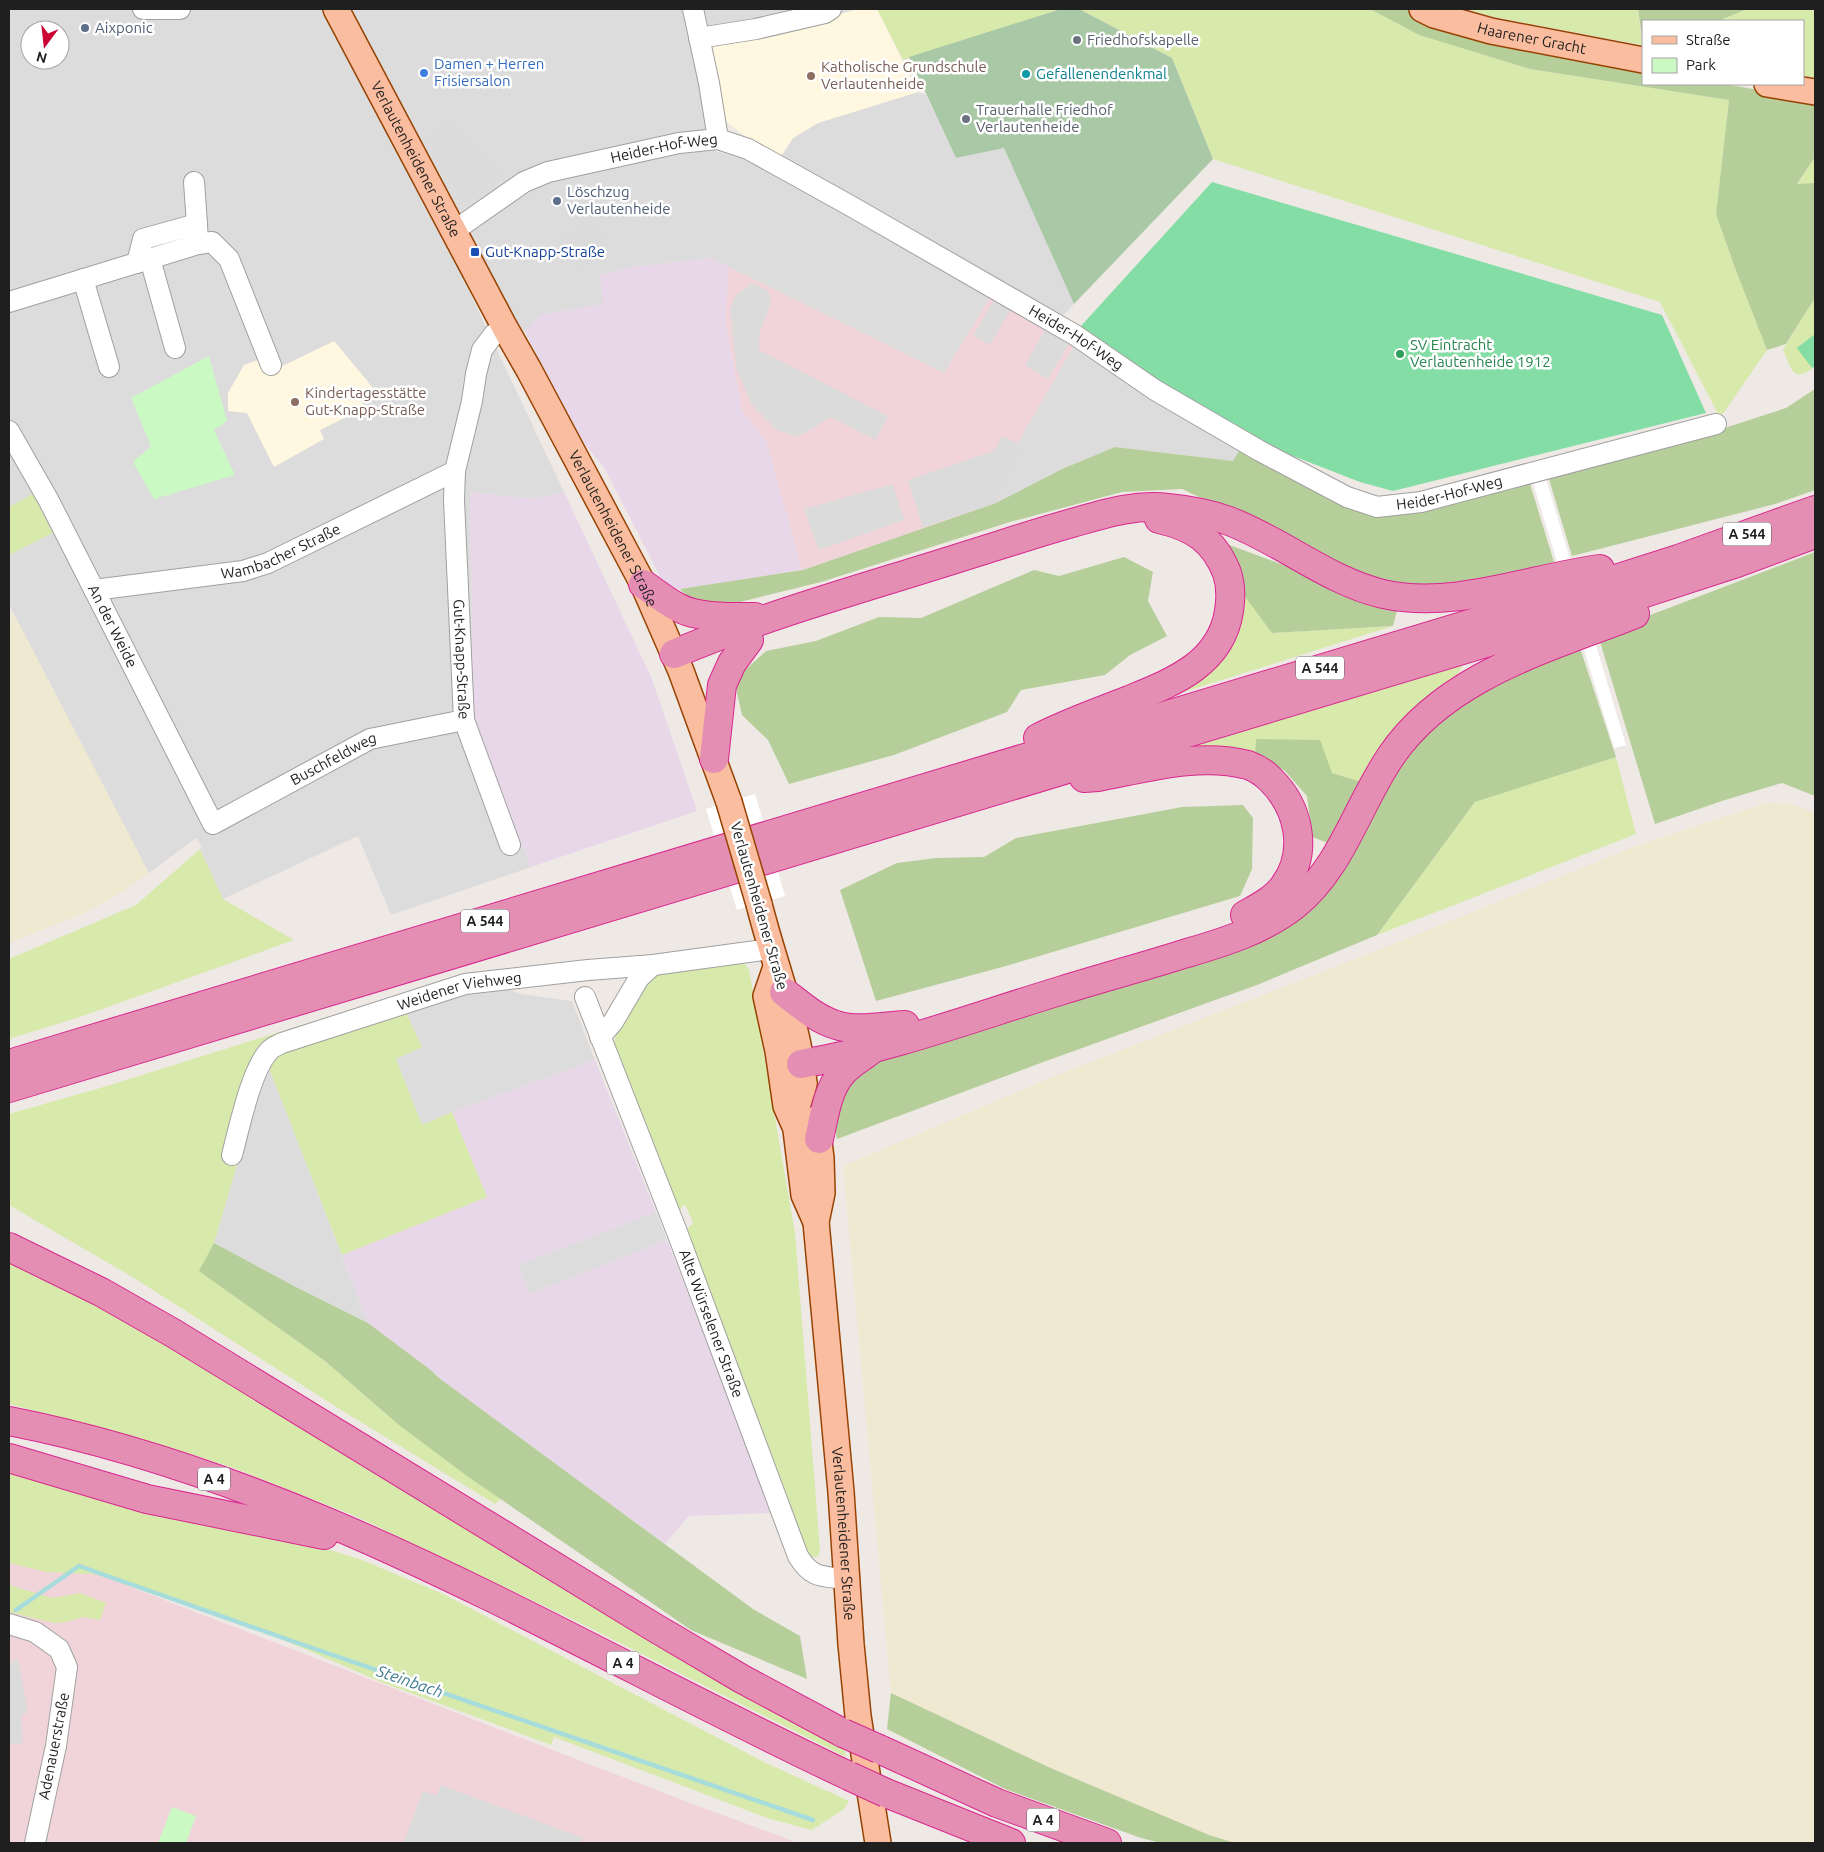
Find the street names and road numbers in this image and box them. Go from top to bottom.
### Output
street label: Haarener Gracht [1475,19,1588,57]
street label: Verlautenheidener Straße [368,78,464,240]
street label: Heider-Hof-Weg [609,130,718,166]
street label: Heider-Hof-Weg [1026,301,1127,374]
street label: Verlautenheidener Straße [565,448,661,609]
street label: Heider-Hof-Weg [1395,472,1504,513]
street label: Wambacher Straße [220,520,343,582]
road number: A 544 [1723,522,1771,546]
street label: An der Weide [85,582,141,670]
street label: Gut-Knapp-Straße [451,599,473,720]
road number: A 544 [1296,656,1344,680]
street label: Buschfeldweg [287,729,378,788]
street label: Verlautenheidener Straße [727,820,792,992]
road number: A 544 [461,909,509,932]
street label: Weidener Viehweg [395,969,523,1013]
street label: Alte Würselener Straße [676,1247,747,1400]
street label: Verlautenheidener Straße [829,1446,858,1621]
road number: A 4 [198,1468,230,1490]
road number: A 4 [607,1652,639,1675]
street label: Adenauerstraße [35,1691,72,1801]
road number: A 4 [1027,1808,1059,1832]

